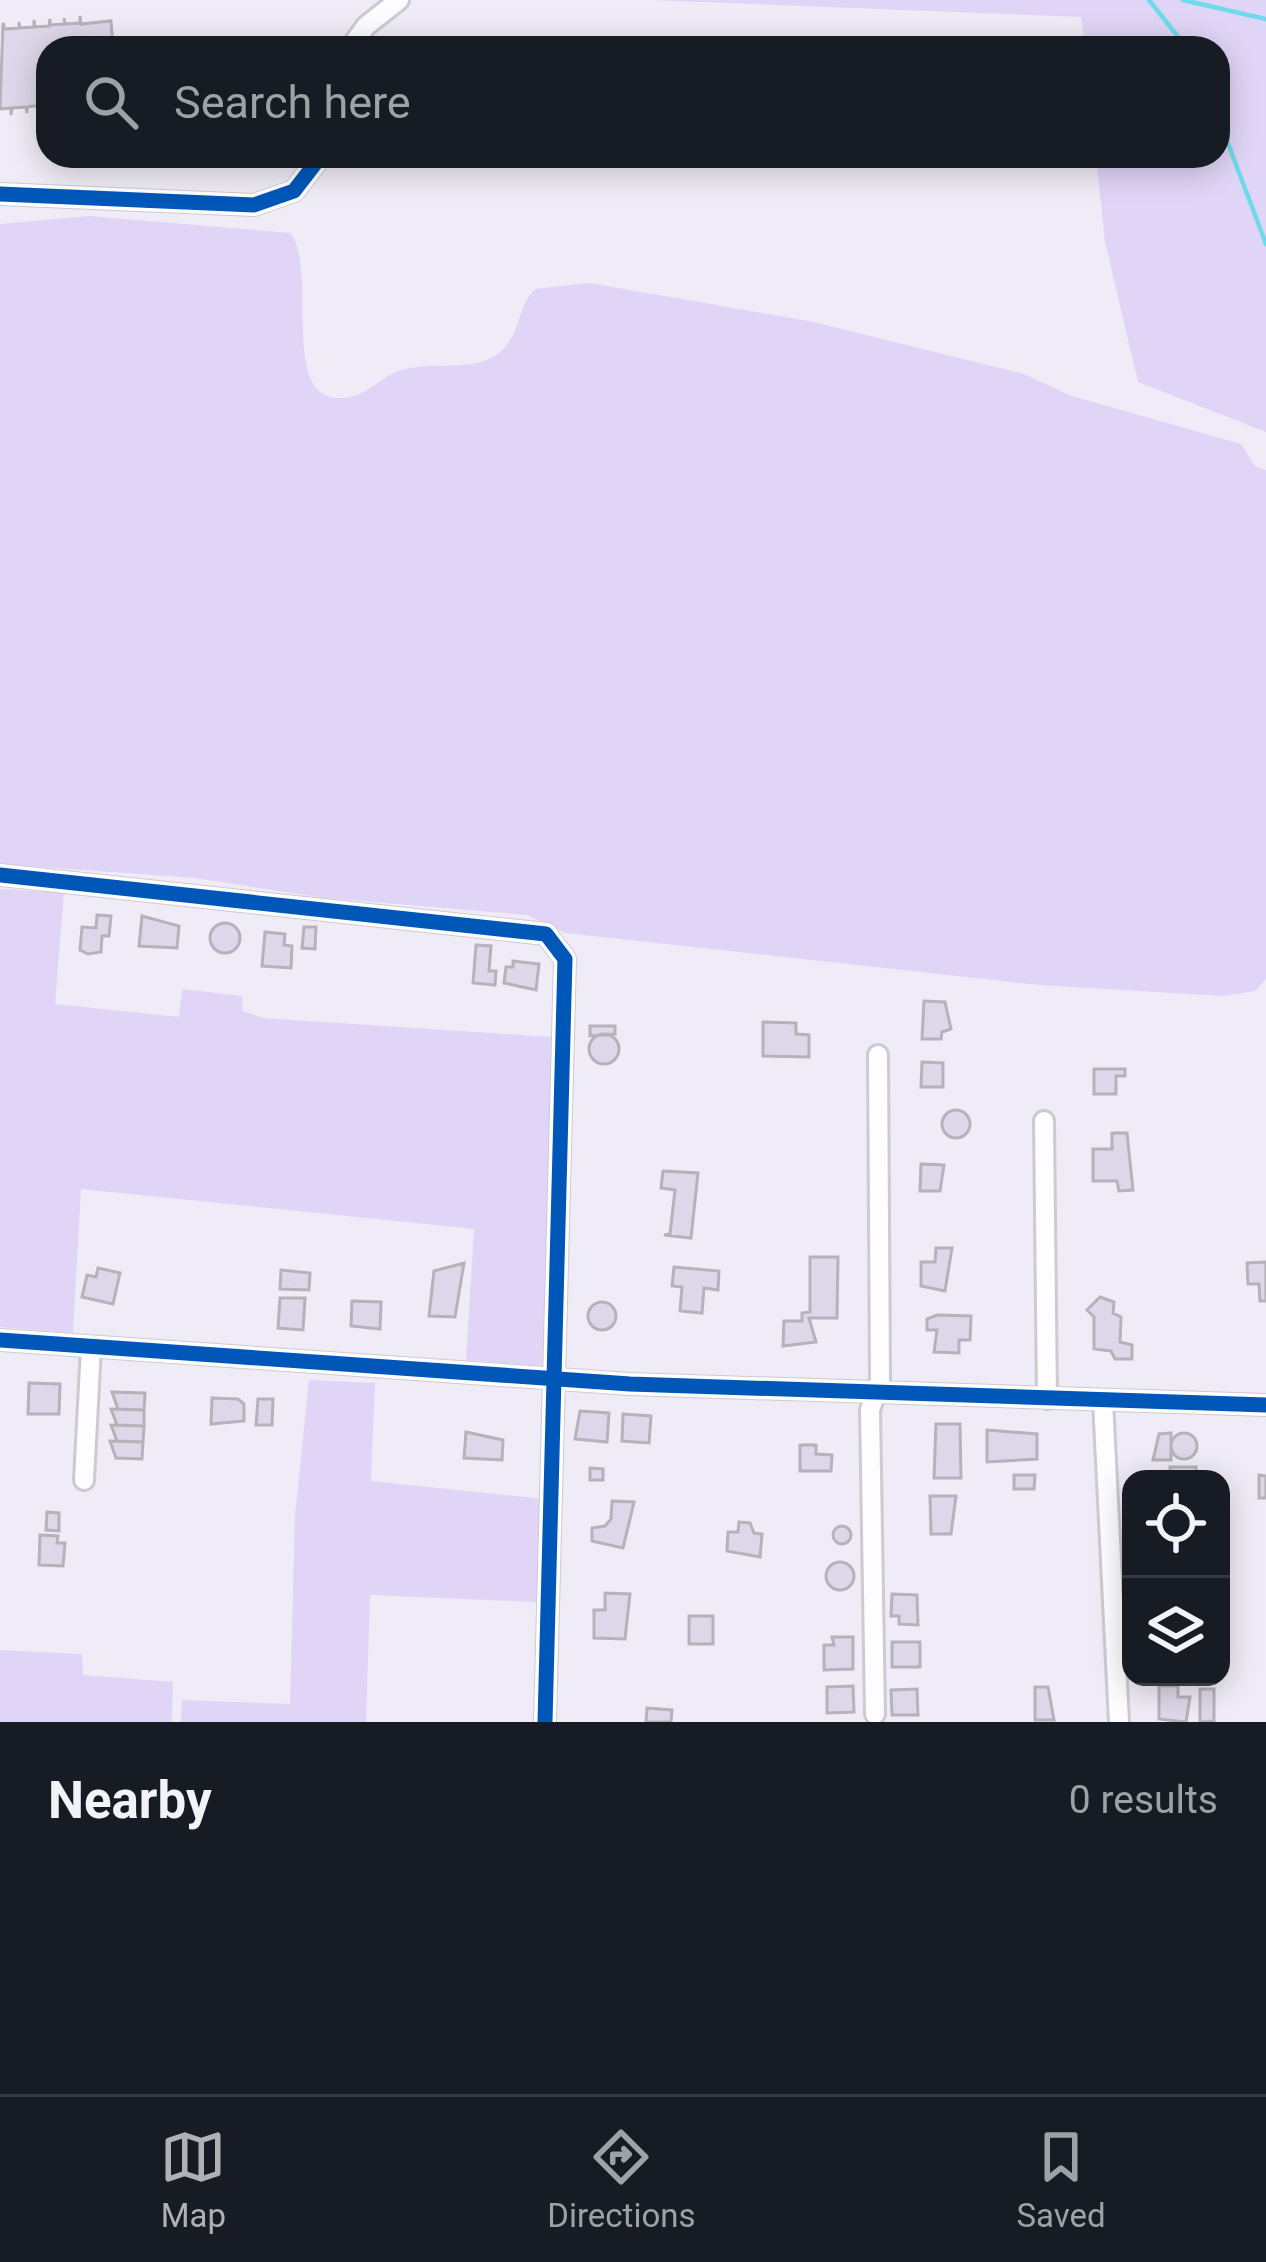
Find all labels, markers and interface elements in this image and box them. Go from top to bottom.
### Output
search box [36,36,1230,168]
icon: search [78,69,144,135]
text: Search here [174,76,411,129]
map controls [1122,1470,1230,1686]
button: locate [1122,1470,1230,1578]
button: layers [1122,1578,1230,1686]
text: Nearby [48,1771,212,1830]
text: 0 results [1069,1777,1218,1823]
tab: Map [160,2124,226,2235]
tab: Directions [547,2124,696,2235]
tab: Saved [1016,2124,1106,2235]

